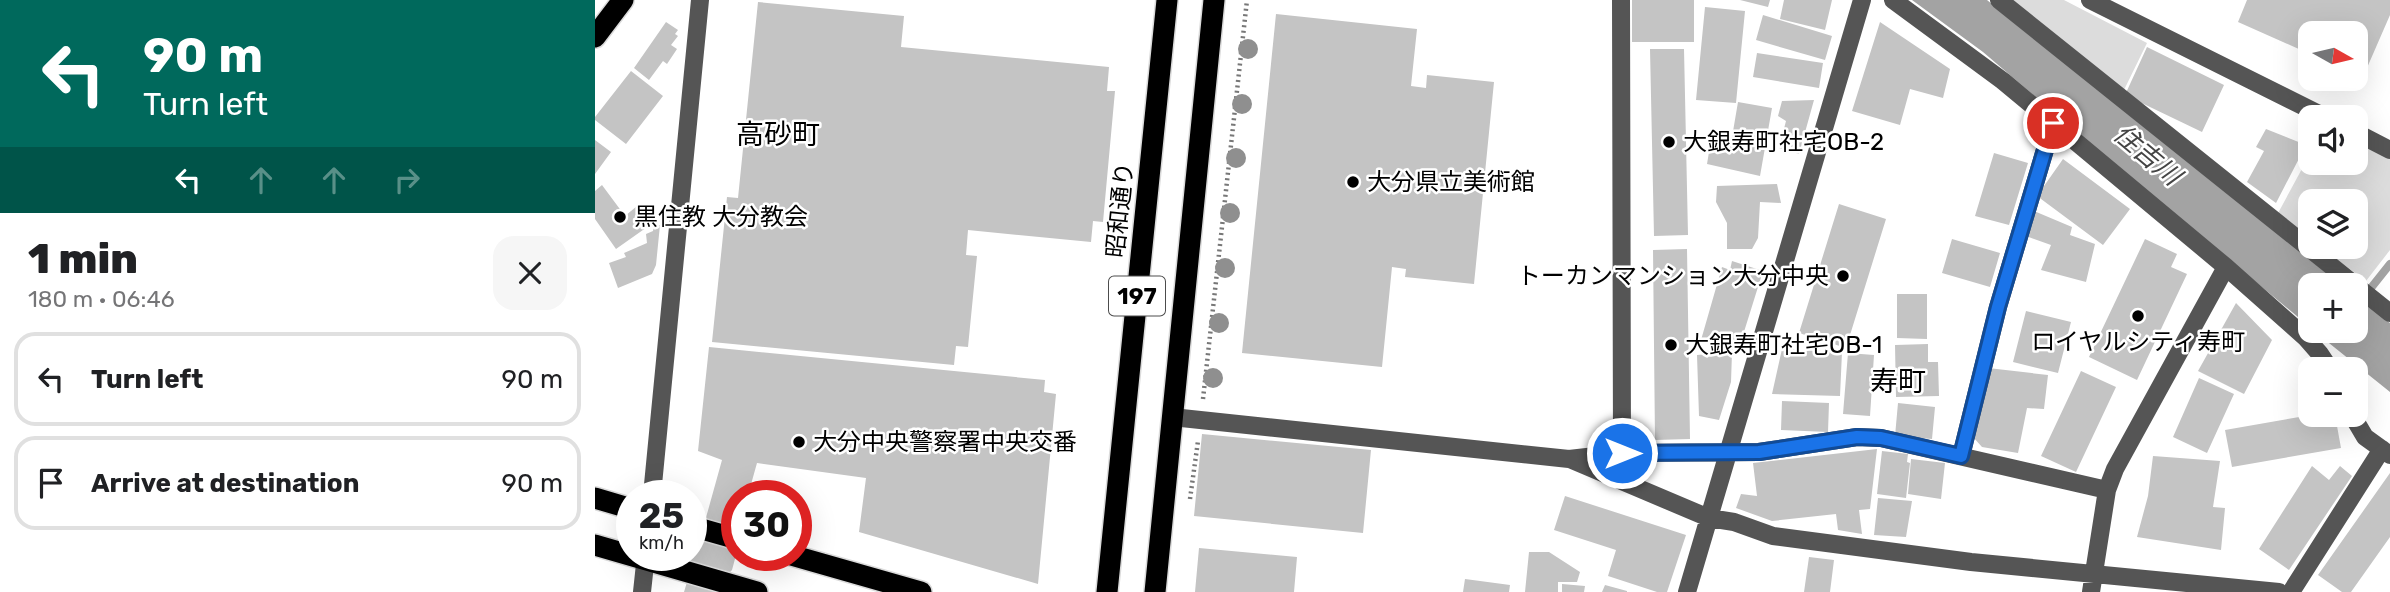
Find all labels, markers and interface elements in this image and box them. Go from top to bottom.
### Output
north arrow [2298,21,2368,91]
map controls [2298,21,2368,427]
text: 90 m [143,26,263,84]
icon: left [28,28,119,119]
text: Turn left [143,85,268,123]
pin [2023,93,2083,153]
icon: arrive [2034,104,2072,142]
button: sound [2298,105,2368,175]
district label: 高砂町 [736,118,820,151]
water label: 住吉川 [2107,118,2189,194]
place label: 大銀寿町社宅OB-2 [1683,128,1884,156]
marker: 大銀寿町社宅OB-2 [1661,134,1677,150]
icon: left [169,161,207,199]
icon: ahead [242,161,280,199]
icon: ahead [315,161,353,199]
icon: right [388,161,426,199]
street label: 昭和通り [1101,161,1139,259]
place label: 大分県立美術館 [1367,168,1535,196]
marker: 大分県立美術館 [1345,174,1361,190]
button: layers [2298,189,2368,259]
place label: 黒住教 大分教会 [634,203,808,231]
marker: 黒住教 大分教会 [612,209,628,225]
text: 1 min [28,234,138,284]
button: close [493,236,567,310]
place label: トーカンマンション大分中央 [1517,262,1829,290]
marker: トーカンマンション大分中央 [1835,268,1851,284]
button: + [2298,273,2368,343]
road number: 197 [1109,276,1165,316]
text: 180 m · 06:46 [28,285,175,313]
marker: ロイヤルシティ寿町 [2130,308,2146,324]
place label: ロイヤルシティ寿町 [2031,328,2245,356]
place label: 大銀寿町社宅OB-1 [1685,331,1882,359]
marker: 大銀寿町社宅OB-1 [1663,337,1679,353]
button: − [2298,357,2368,427]
icon: left [32,360,70,398]
text: Turn left [91,364,203,395]
text: 90 m [502,364,563,395]
district label: 寿町 [1870,365,1926,398]
position arrow [1585,416,1659,490]
place label: 大分中央警察署中央交番 [813,428,1077,456]
marker: 大分中央警察署中央交番 [791,434,807,450]
icon: arrive [32,464,70,502]
text: Arrive at destination [91,468,359,499]
text: 90 m [502,468,563,499]
speed limit sign: 30 [721,480,812,571]
text: 25 [639,495,684,537]
text: km/h [639,532,684,554]

